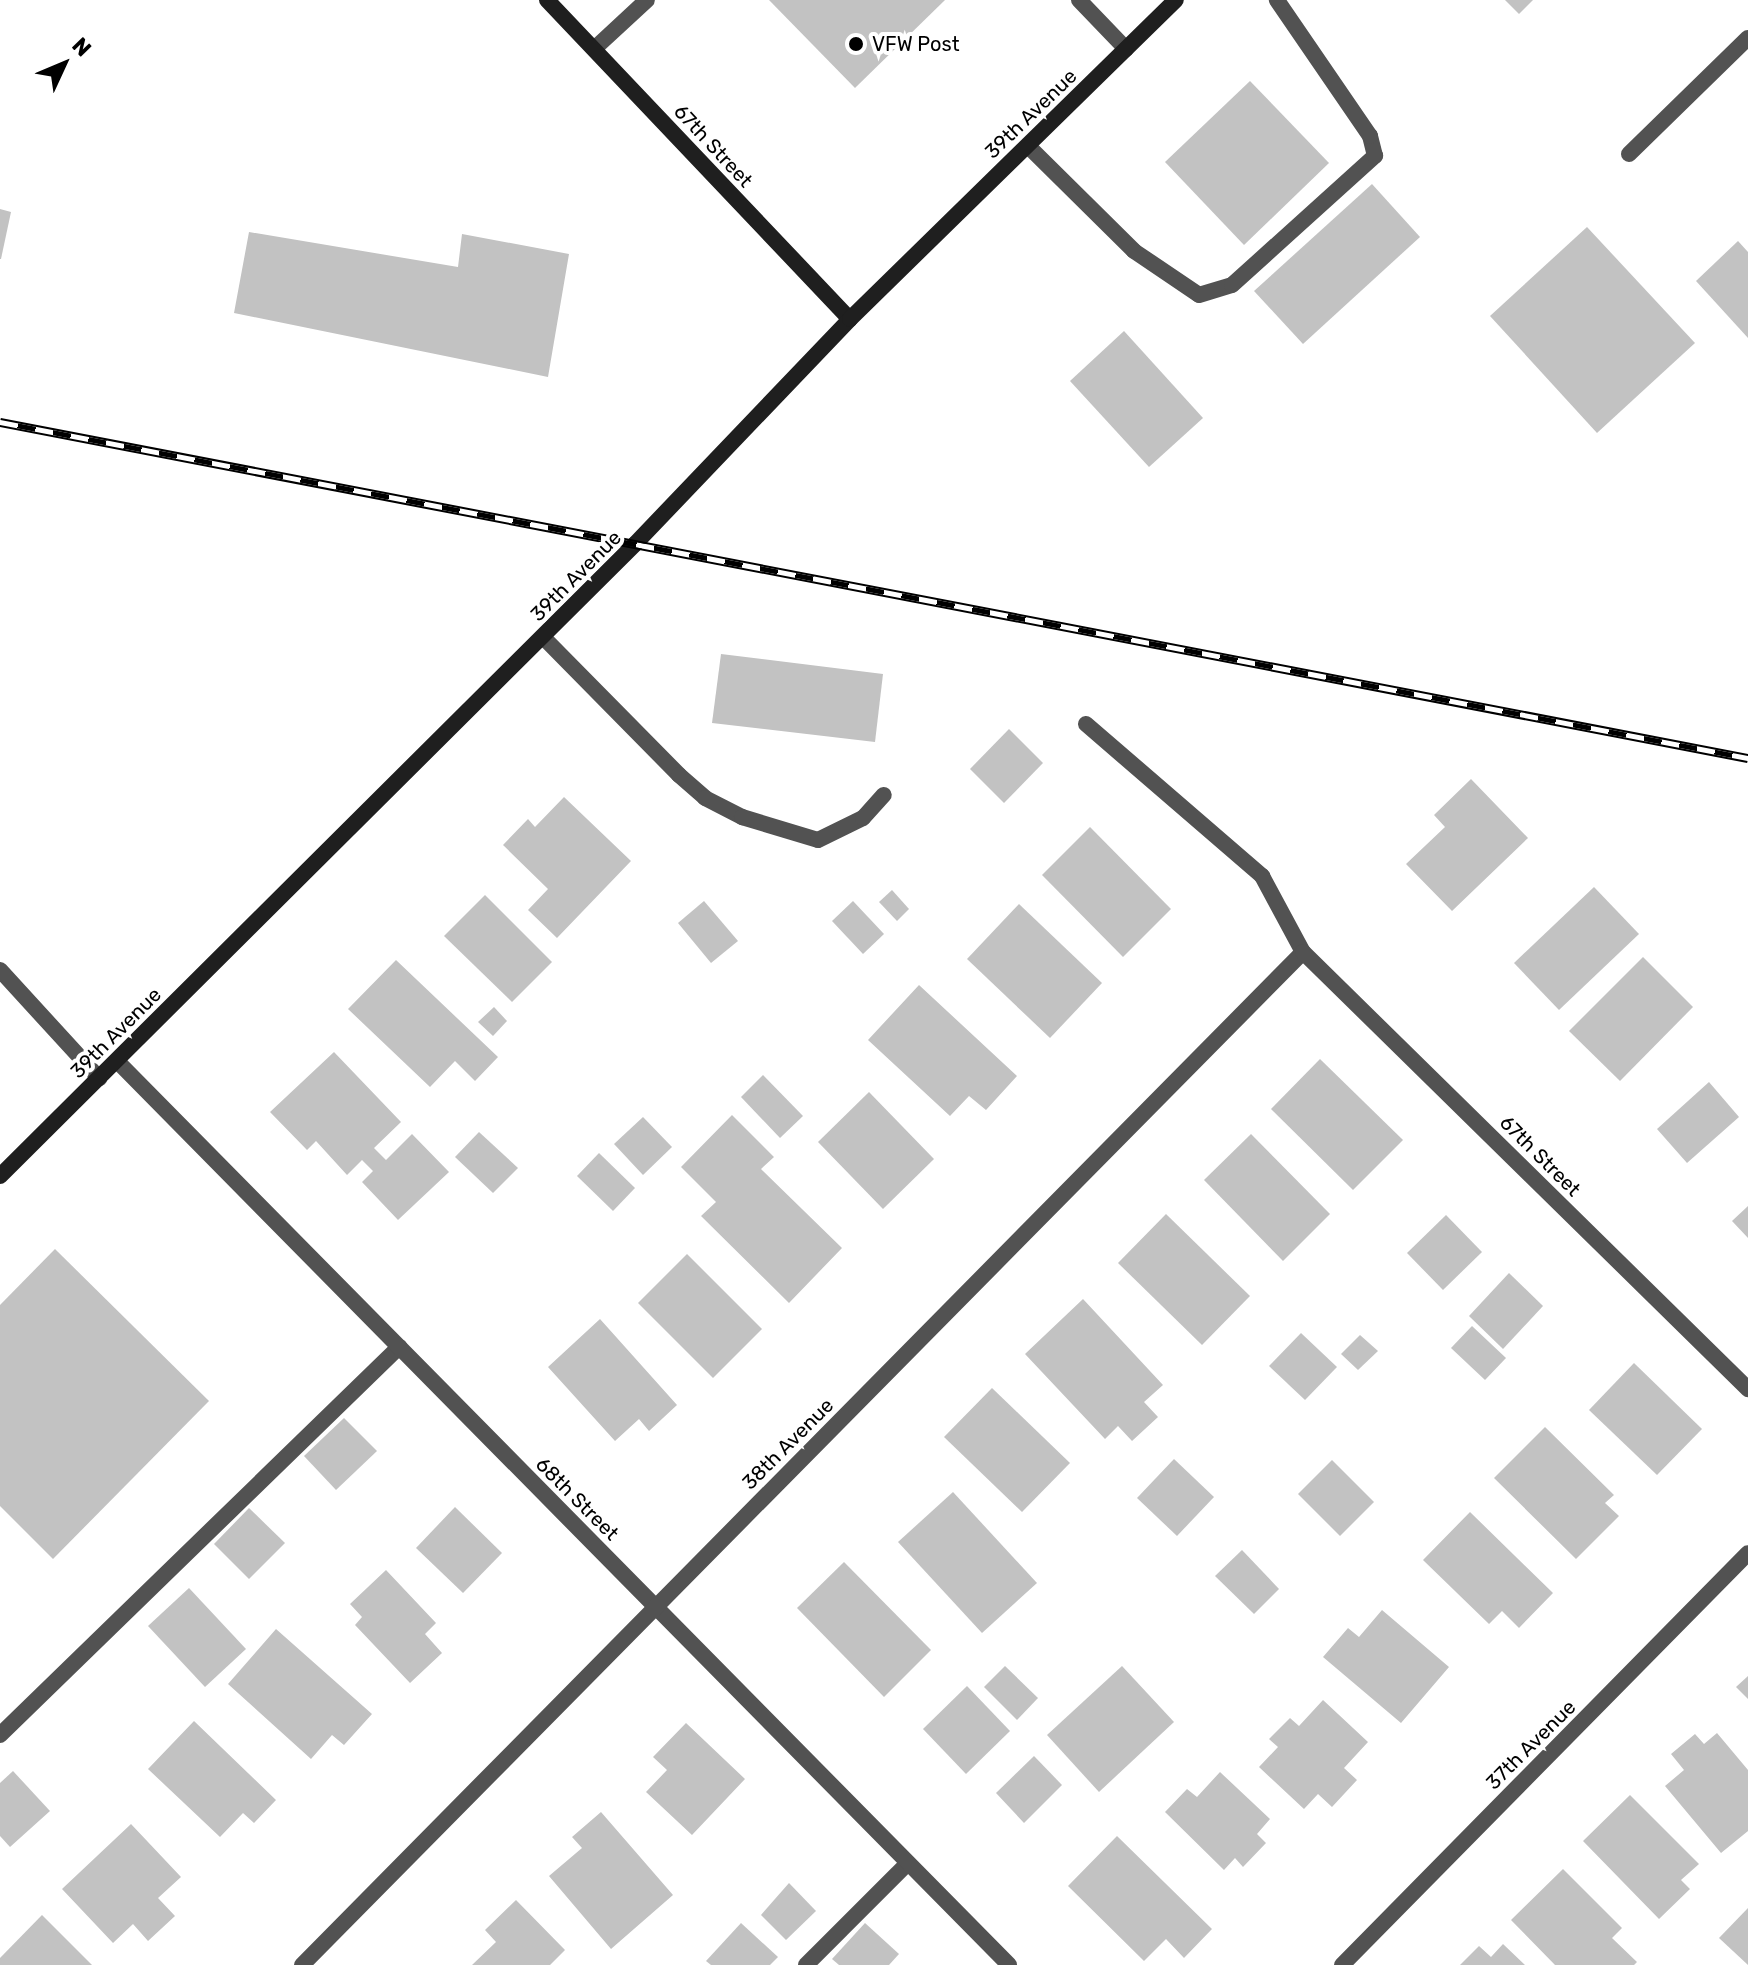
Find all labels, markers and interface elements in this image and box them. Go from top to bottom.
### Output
north arrow [24,24,104,104]
text: N [66,32,97,62]
place label: VFW Post [872,32,960,56]
marker: VFW Post [847,35,865,53]
street label: 39th Avenue [980,64,1082,164]
street label: 67th Street [669,100,757,192]
street label: 39th Avenue [526,526,626,626]
street label: 39th Avenue [66,983,166,1083]
street label: 67th Street [1495,1111,1585,1201]
street label: 38th Avenue [737,1393,839,1495]
street label: 68th Street [531,1453,623,1545]
street label: 37th Avenue [1481,1695,1581,1795]

